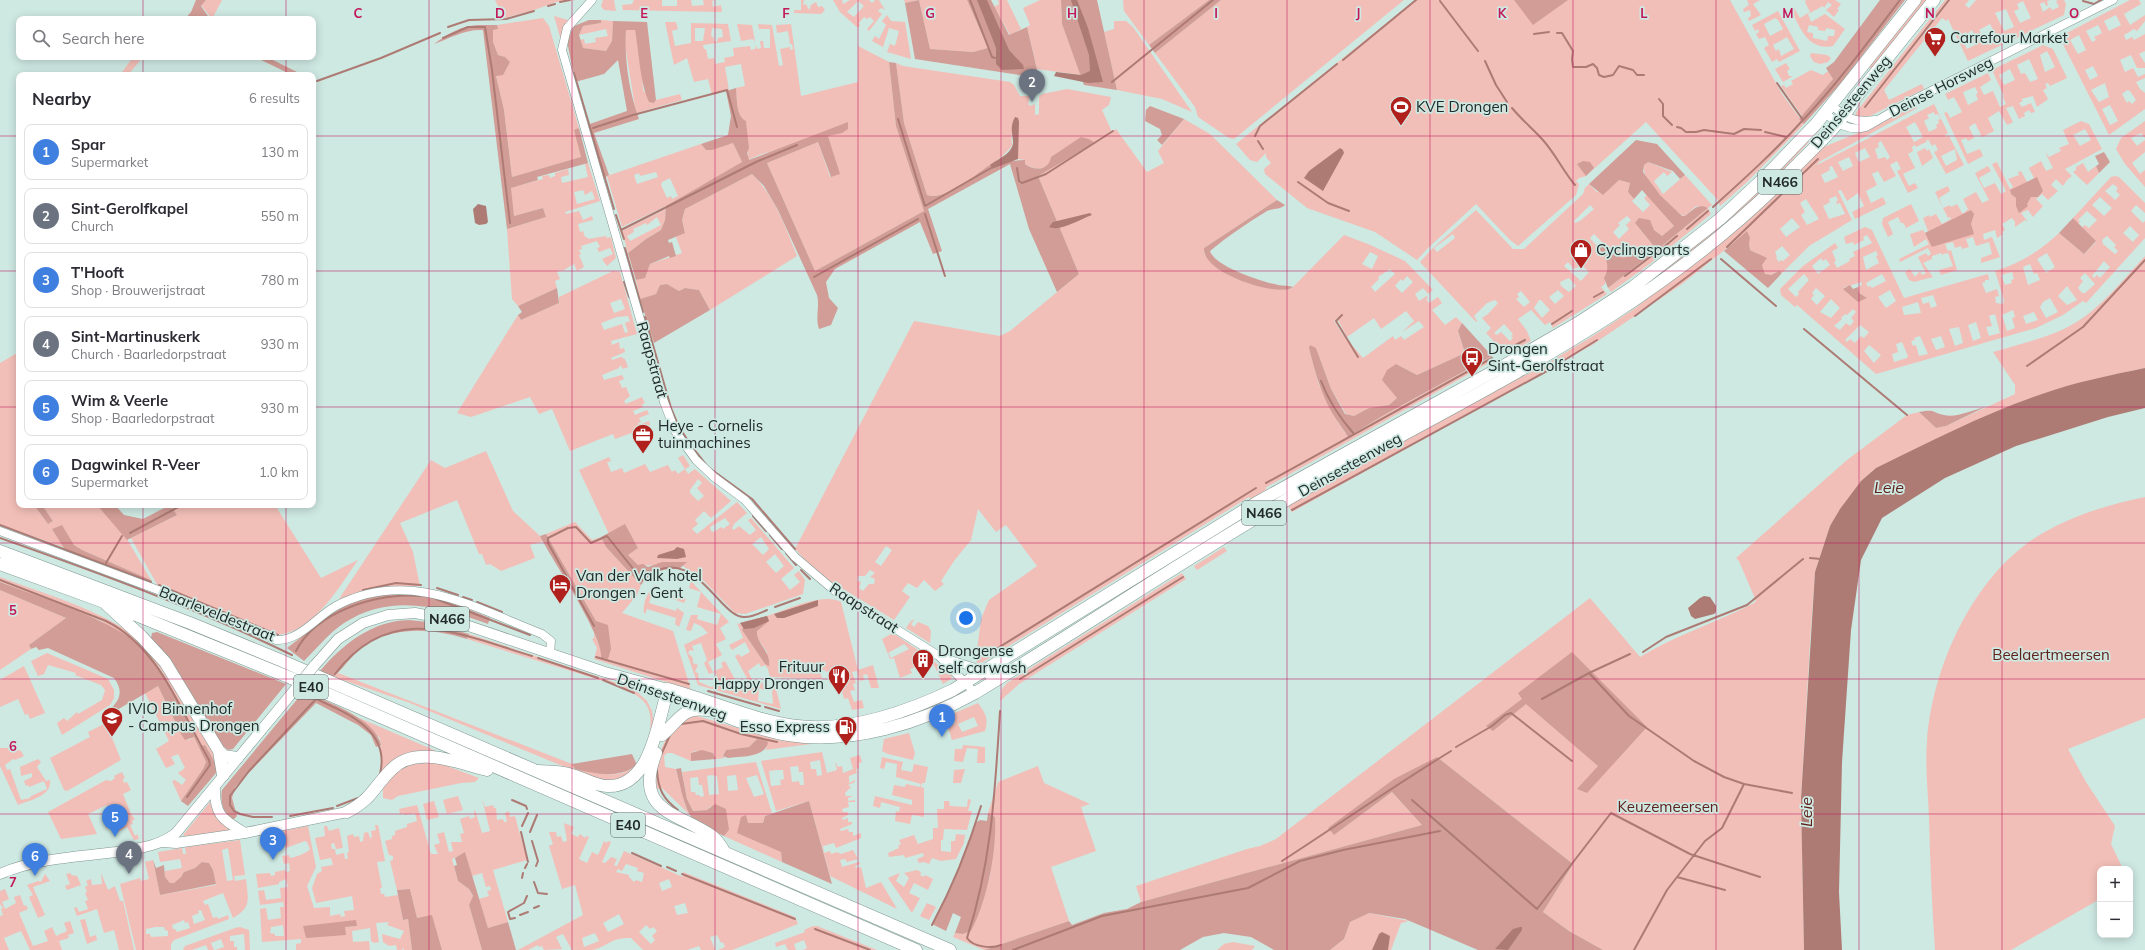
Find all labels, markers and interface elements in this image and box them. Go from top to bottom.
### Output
text: C [354,5,363,21]
text: D [495,5,505,21]
text: E [640,5,648,21]
text: F [782,5,790,21]
text: G [925,5,935,21]
text: H [1067,5,1077,21]
text: I [1214,5,1218,21]
text: J [1356,5,1360,21]
text: K [1498,5,1508,21]
text: L [1640,5,1648,21]
text: M [1782,5,1794,21]
text: N [1925,5,1935,21]
text: O [2069,5,2079,21]
search box [16,16,316,60]
supermarket icon: Carrefour Market [1922,25,1948,58]
icon: search [30,27,52,49]
place label: Carrefour Market [1950,28,2068,47]
text: Search here [62,29,144,48]
street label: Deinsesteenweg [1806,52,1895,152]
street label: Deinse Horsweg [1886,52,1996,121]
pin: 2 [1019,69,1045,102]
text: Nearby [32,88,91,109]
text: 6 results [249,90,300,106]
sports icon: KVE Drongen [1388,94,1414,127]
place label: KVE Drongen [1416,97,1508,116]
text: Spar [71,135,105,154]
text: 1 [42,144,50,160]
text: 130 m [261,144,299,160]
text: Supermarket [71,154,148,170]
road number: N466 [1758,170,1802,194]
text: Sint-Gerolfkapel [71,199,188,218]
text: 2 [42,208,50,224]
text: 550 m [261,208,299,224]
text: Church [71,218,114,234]
shop icon: Cyclingsports [1568,237,1594,270]
place label: Cyclingsports [1596,240,1690,259]
text: T'Hooft [71,263,124,282]
text: 3 [42,272,50,288]
text: 780 m [261,272,299,288]
text: Shop · Brouwerijstraat [71,282,205,298]
street label: Raapstraat [633,319,672,400]
text: Sint-Martinuskerk [71,327,200,346]
text: 4 [42,336,50,352]
text: 930 m [261,336,299,352]
place label: Drongen Sint-Gerolfstraat [1488,339,1604,375]
bus stop icon: Drongen Sint-Gerolfstraat [1459,345,1485,378]
text: Church · Baarledorpstraat [71,346,226,362]
text: Wim & Veerle [71,391,168,410]
text: 5 [42,400,50,416]
text: 930 m [261,400,299,416]
text: Shop · Baarledorpstraat [71,410,215,426]
place label: Heye - Cornelis tuinmachines [658,416,763,452]
office icon: Heye - Cornelis tuinmachines [630,422,656,455]
street label: Deinsesteenweg [1295,428,1405,501]
text: Dagwinkel R-Veer [71,455,200,474]
text: 6 [42,464,50,480]
text: 1.0 km [259,464,299,480]
text: Supermarket [71,474,148,490]
water label: Leie [1874,477,1904,497]
road number: N466 [1242,501,1286,525]
place label: Van der Valk hotel Drongen - Gent [576,566,702,602]
hotel icon: Van der Valk hotel Drongen - Gent [547,572,573,605]
street label: Raapstraat [826,578,902,637]
street label: Baarleveldestraat [156,582,278,645]
text: 5 [9,602,17,618]
road number: N466 [425,607,469,631]
your location [956,608,976,628]
place label: Drongense self carwash [938,641,1027,677]
park label: Beelaertmeersen [1992,645,2110,664]
building icon: Drongense self carwash [910,647,936,680]
place label: Frituur Happy Drongen [714,657,825,693]
restaurant icon: Frituur Happy Drongen [826,663,852,696]
street label: Deinsesteenweg [615,669,730,724]
road number: E40 [294,675,328,699]
place label: IVIO Binnenhof - Campus Drongen [128,699,259,735]
pin: 1 [929,704,955,737]
school or university icon: IVIO Binnenhof - Campus Drongen [99,705,125,738]
fuel station icon: Esso Express [833,714,859,747]
place label: Esso Express [740,717,830,736]
text: 6 [9,738,17,754]
park label: Keuzemeersen [1617,797,1719,816]
water label: Leie [1796,797,1816,827]
pin: 5 [102,804,128,837]
road number: E40 [611,813,645,837]
pin: 3 [260,827,286,860]
pin: 4 [116,841,142,874]
pin: 6 [22,843,48,876]
map controls [2097,866,2133,938]
button: + [2097,866,2133,902]
text: 7 [9,874,17,890]
button: − [2097,902,2133,938]

